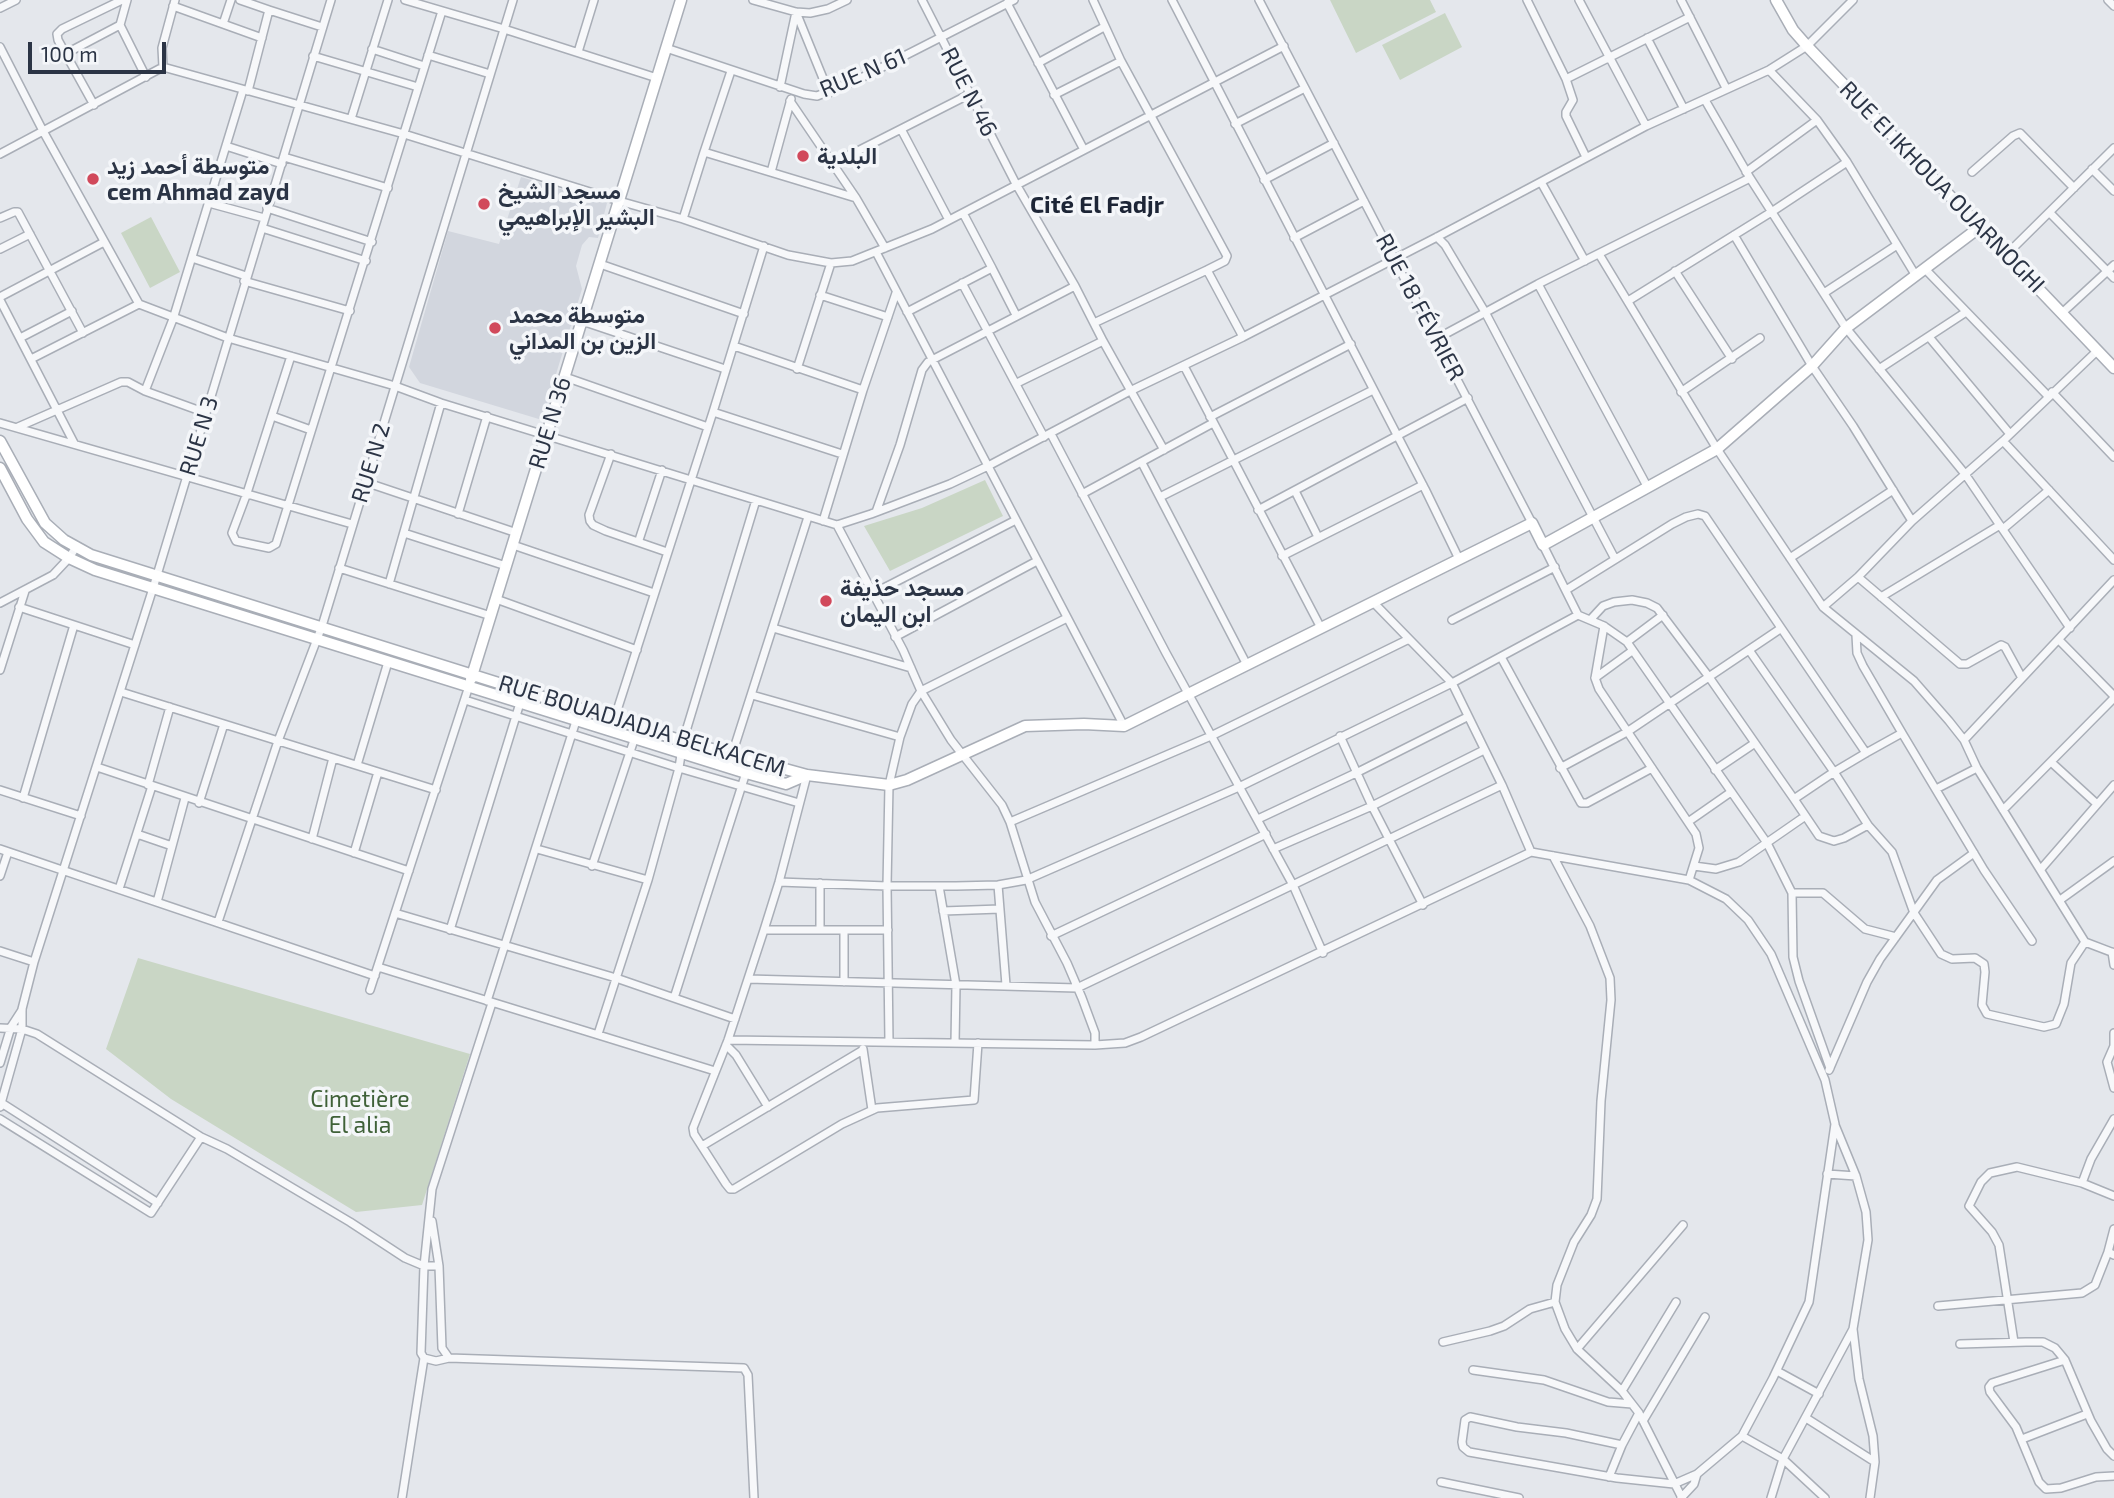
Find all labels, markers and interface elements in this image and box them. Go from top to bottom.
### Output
scale bar [32,28,170,72]
text: 100 m [41,41,98,66]
street label: RUE N 61 [816,42,910,104]
street label: RUE N 46 [935,43,1003,141]
street label: RUE EI IKHOUA OUARNOGHI [1834,76,2050,298]
place label: البلدية [817,142,877,170]
marker: البلدية [795,148,811,164]
place label: متوسطة أحمد زيد cem Ahmad zayd [107,152,289,206]
marker: متوسطة أحمد زيد cem Ahmad zayd [85,171,101,187]
place label: مسجد الشيخ البشير الإبراهيمي [498,177,655,231]
district label: Cité El Fadjr [1030,191,1164,219]
marker: مسجد الشيخ البشير الإبراهيمي [476,196,492,212]
street label: RUE 18 FÉVRIER [1370,229,1470,385]
place label: متوسطة محمد الزين بن المداني [509,301,656,355]
marker: متوسطة محمد الزين بن المداني [487,320,503,336]
street label: RUE N 36 [523,374,577,472]
street label: RUE N 3 [174,393,224,479]
street label: RUE N 2 [346,420,396,506]
place label: مسجد حذيفة ابن اليمان [840,574,964,628]
marker: مسجد حذيفة ابن اليمان [818,593,834,609]
street label: RUE BOUADJADJA BELKACEM [495,669,789,783]
park label: Cimetière El alia [310,1085,410,1139]

